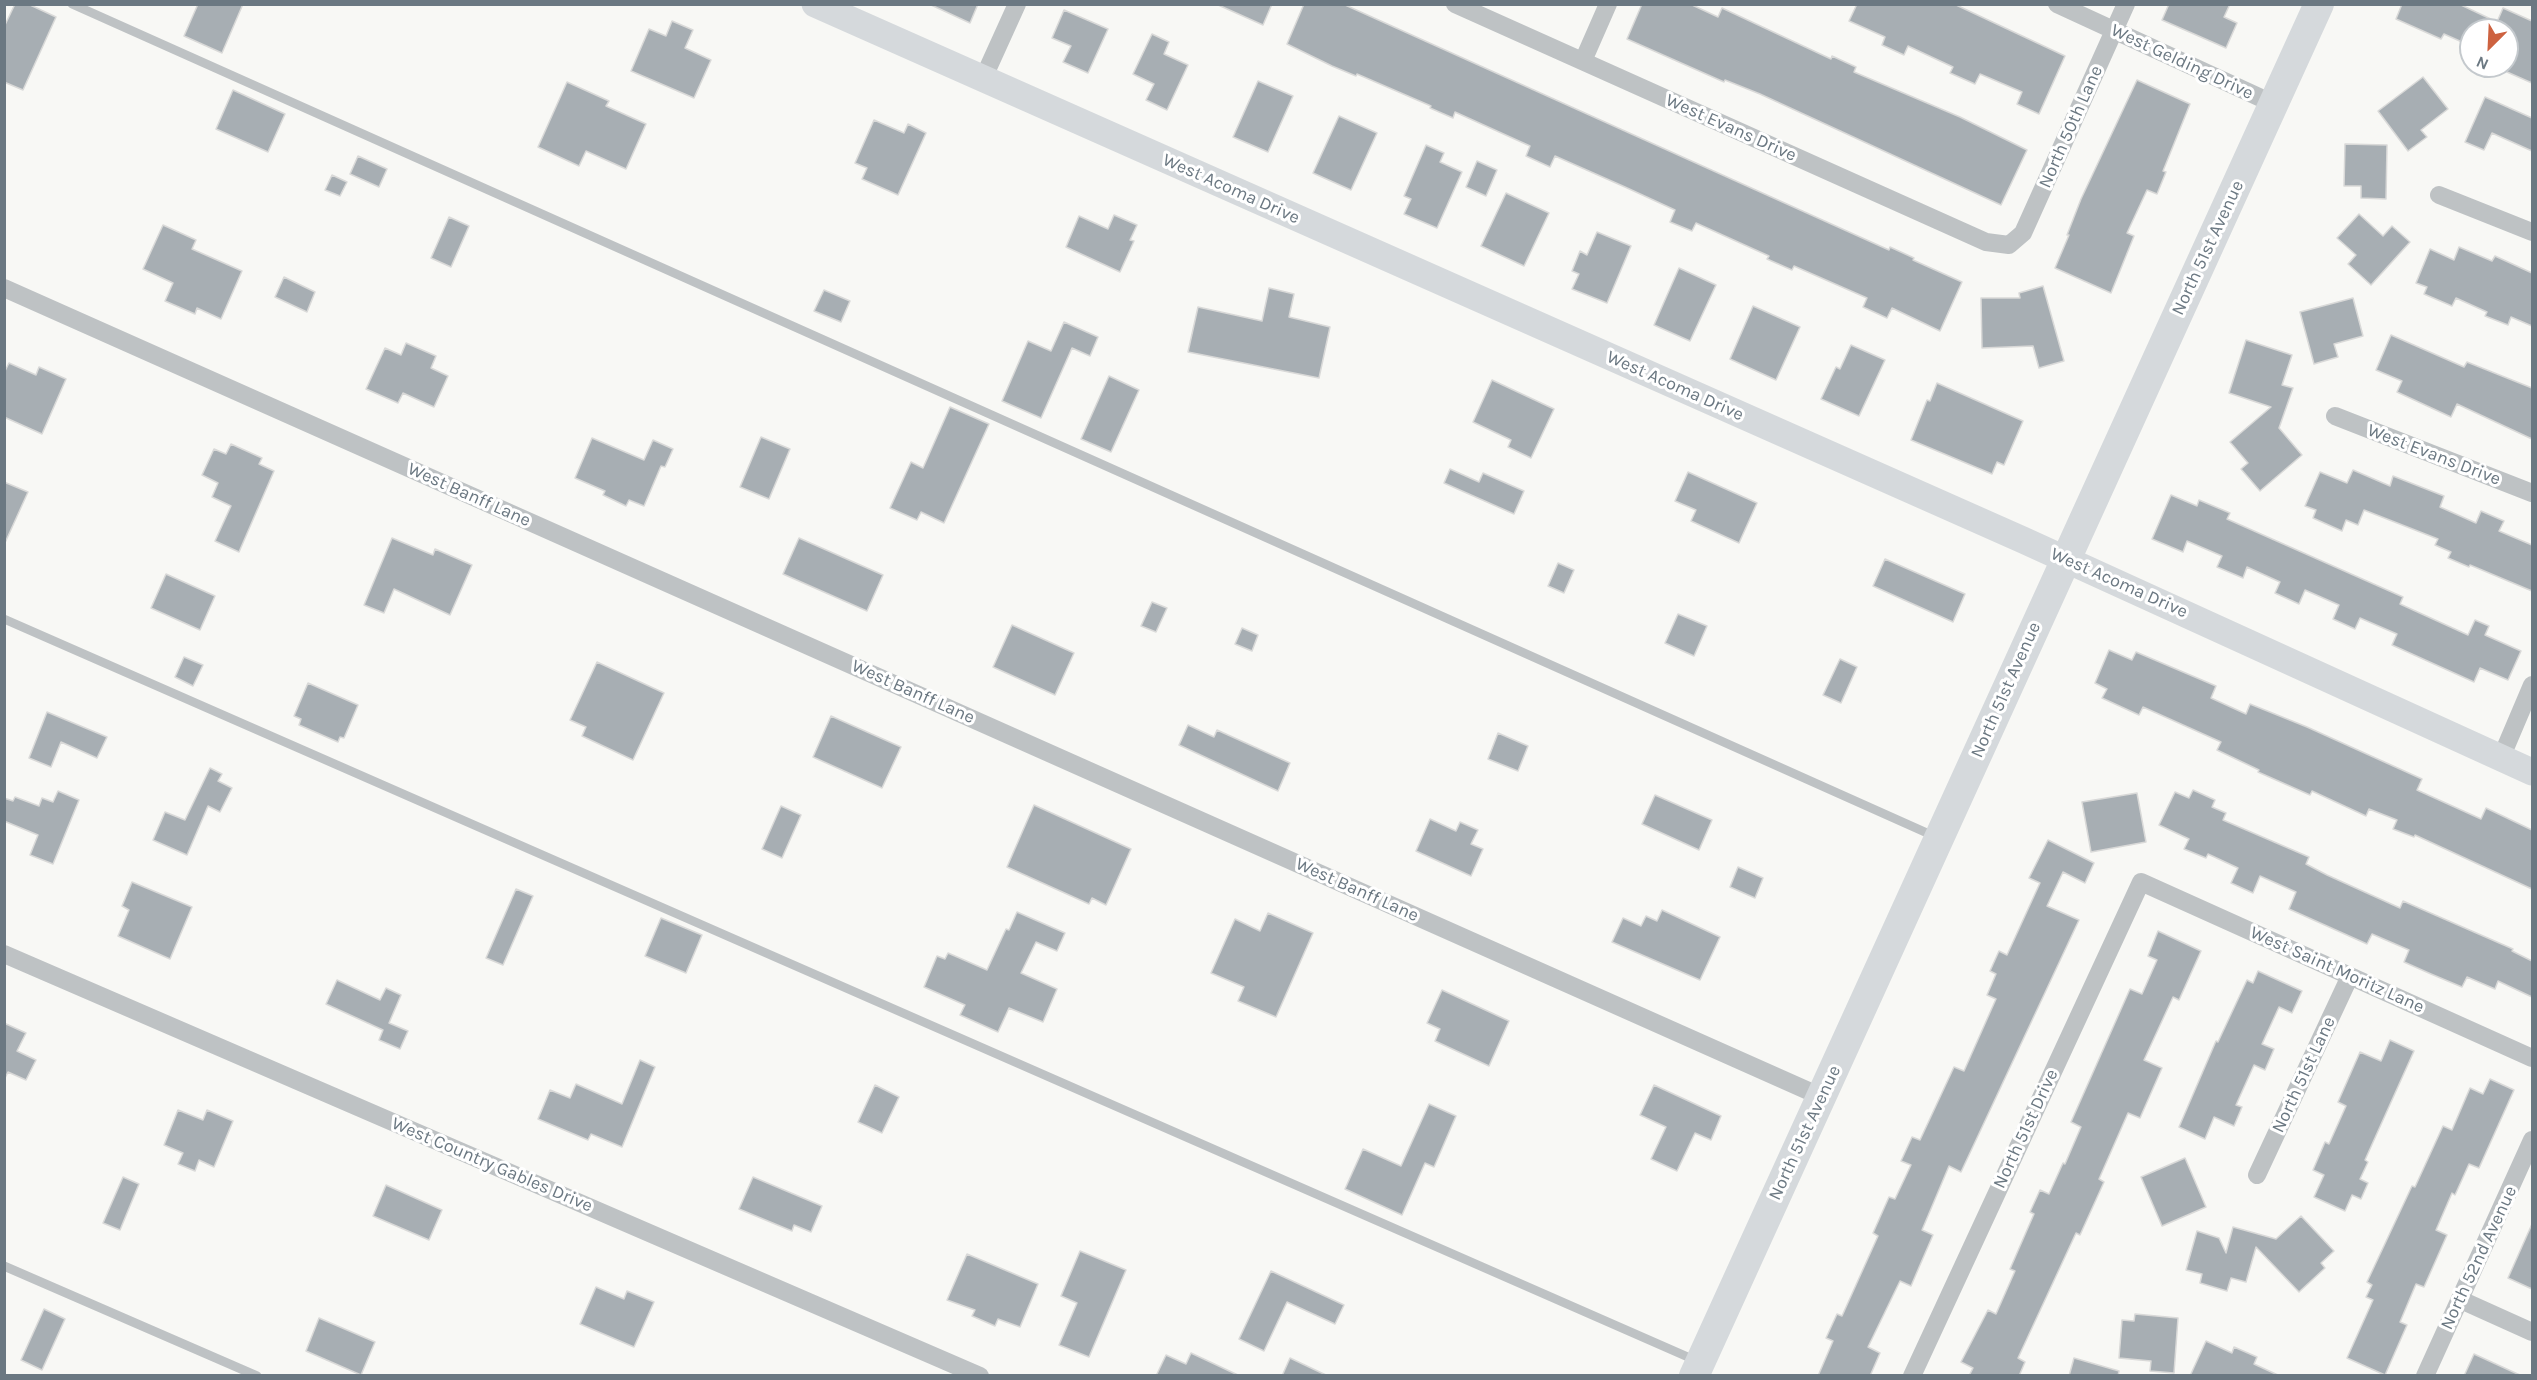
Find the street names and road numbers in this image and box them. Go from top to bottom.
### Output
street label: West Gelding Drive [2107,20,2257,104]
street label: North 50th Lane [2034,62,2108,192]
street label: West Evans Drive [1662,89,1800,167]
street label: West Acoma Drive [1159,149,1303,229]
street label: North 51st Avenue [2167,177,2249,319]
street label: West Acoma Drive [1603,346,1747,426]
street label: West Evans Drive [2364,420,2504,490]
street label: West Banff Lane [404,458,534,532]
street label: West Acoma Drive [2047,543,2191,623]
street label: North 51st Avenue [1966,619,2046,761]
street label: West Banff Lane [848,655,978,729]
street label: West Banff Lane [1292,853,1422,927]
street label: West Saint Moritz Lane [2247,922,2427,1018]
street label: North 51st Lane [2268,1014,2340,1136]
street label: North 51st Avenue [1764,1062,1846,1204]
street label: North 51st Drive [1989,1066,2063,1192]
street label: West Country Gables Drive [388,1113,596,1217]
street label: North 52nd Avenue [2436,1183,2522,1333]

